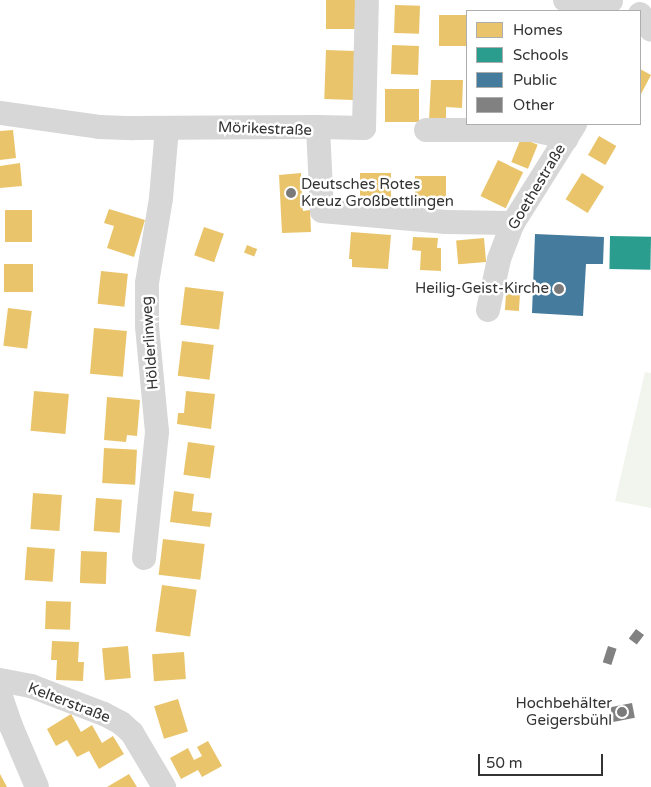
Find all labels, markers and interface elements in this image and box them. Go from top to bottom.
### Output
legend [466,10,641,125]
text: Homes [513,21,563,39]
text: Schools [513,46,569,64]
text: Public [513,71,557,89]
text: Other [513,96,554,114]
street label: Mörikestraße [218,118,312,140]
street label: Goethestraße [504,141,570,233]
place label: Deutsches Rotes Kreuz Großbettlingen [301,175,454,210]
marker: Deutsches Rotes Kreuz Großbettlingen [285,187,297,199]
place label: Heilig-Geist-Kirche [415,280,549,298]
marker: Heilig-Geist-Kirche [553,283,565,295]
street label: Hölderlinweg [138,296,162,390]
street label: Kelterstraße [25,679,113,727]
place label: Hochbehälter Geigersbühl [516,694,612,729]
marker: Hochbehälter Geigersbühl [616,706,628,718]
scale bar [481,744,606,776]
text: 50 m [486,754,523,772]

